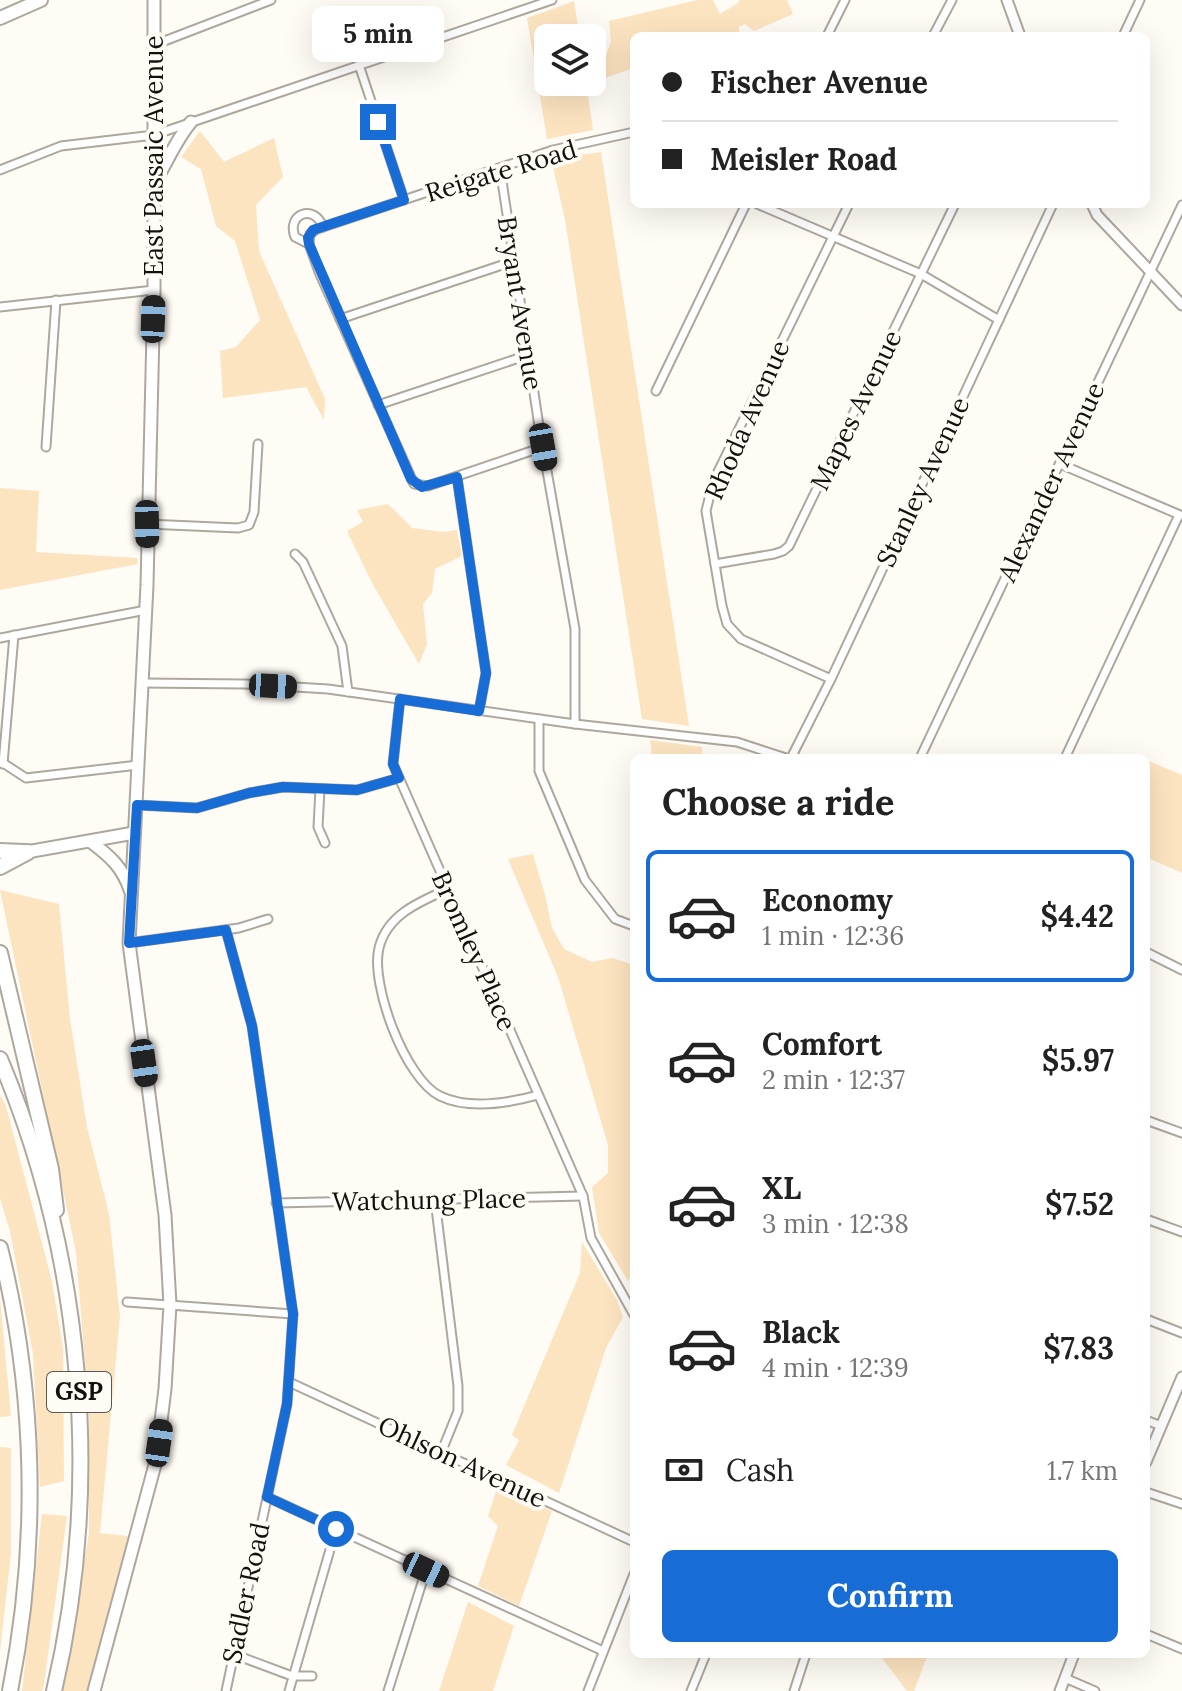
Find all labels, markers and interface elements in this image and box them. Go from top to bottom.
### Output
callout: 5 min [312,6,444,62]
text: 5 min [343,17,413,50]
map controls [534,24,606,96]
button: layers [534,24,606,96]
street label: East Passaic Avenue [137,35,170,277]
text: Fischer Avenue [710,63,928,101]
route end [360,104,396,140]
street label: Reigate Road [421,132,580,209]
text: Meisler Road [710,140,898,178]
street label: Bryant Avenue [490,214,551,392]
car [140,295,166,343]
street label: Mapes Avenue [803,324,909,495]
street label: Rhoda Avenue [697,335,796,505]
street label: Alexander Avenue [989,377,1111,588]
street label: Stanley Avenue [869,392,976,572]
car [527,421,559,473]
car [135,500,159,548]
car [248,673,298,699]
text: Choose a ride [662,779,894,825]
street label: Bromley Place [425,866,524,1036]
icon: car [666,880,738,952]
text: Economy [762,881,893,919]
text: $4.42 [1041,897,1114,935]
text: 1 min · 12:36 [762,919,904,952]
icon: car [666,1024,738,1096]
text: Comfort [762,1025,882,1063]
car [129,1038,159,1088]
text: $5.97 [1042,1041,1114,1079]
text: 2 min · 12:37 [762,1063,905,1096]
icon: car [666,1168,738,1240]
text: XL [762,1169,801,1207]
street label: Watchung Place [332,1181,526,1218]
text: $7.52 [1045,1185,1114,1223]
text: 3 min · 12:38 [762,1207,909,1240]
icon: car [666,1312,738,1384]
text: Black [762,1313,840,1351]
text: $7.83 [1043,1329,1114,1367]
text: 4 min · 12:39 [762,1351,909,1384]
road number: GSP [47,1372,111,1412]
street label: Ohlson Avenue [373,1408,551,1515]
car [144,1418,174,1468]
icon: cash [662,1448,706,1492]
text: Cash [726,1451,794,1489]
text: 1.7 km [1047,1454,1118,1487]
route start [318,1511,354,1547]
street label: Sadler Road [214,1519,277,1666]
car [399,1549,453,1591]
button: Confirm [662,1550,1118,1642]

